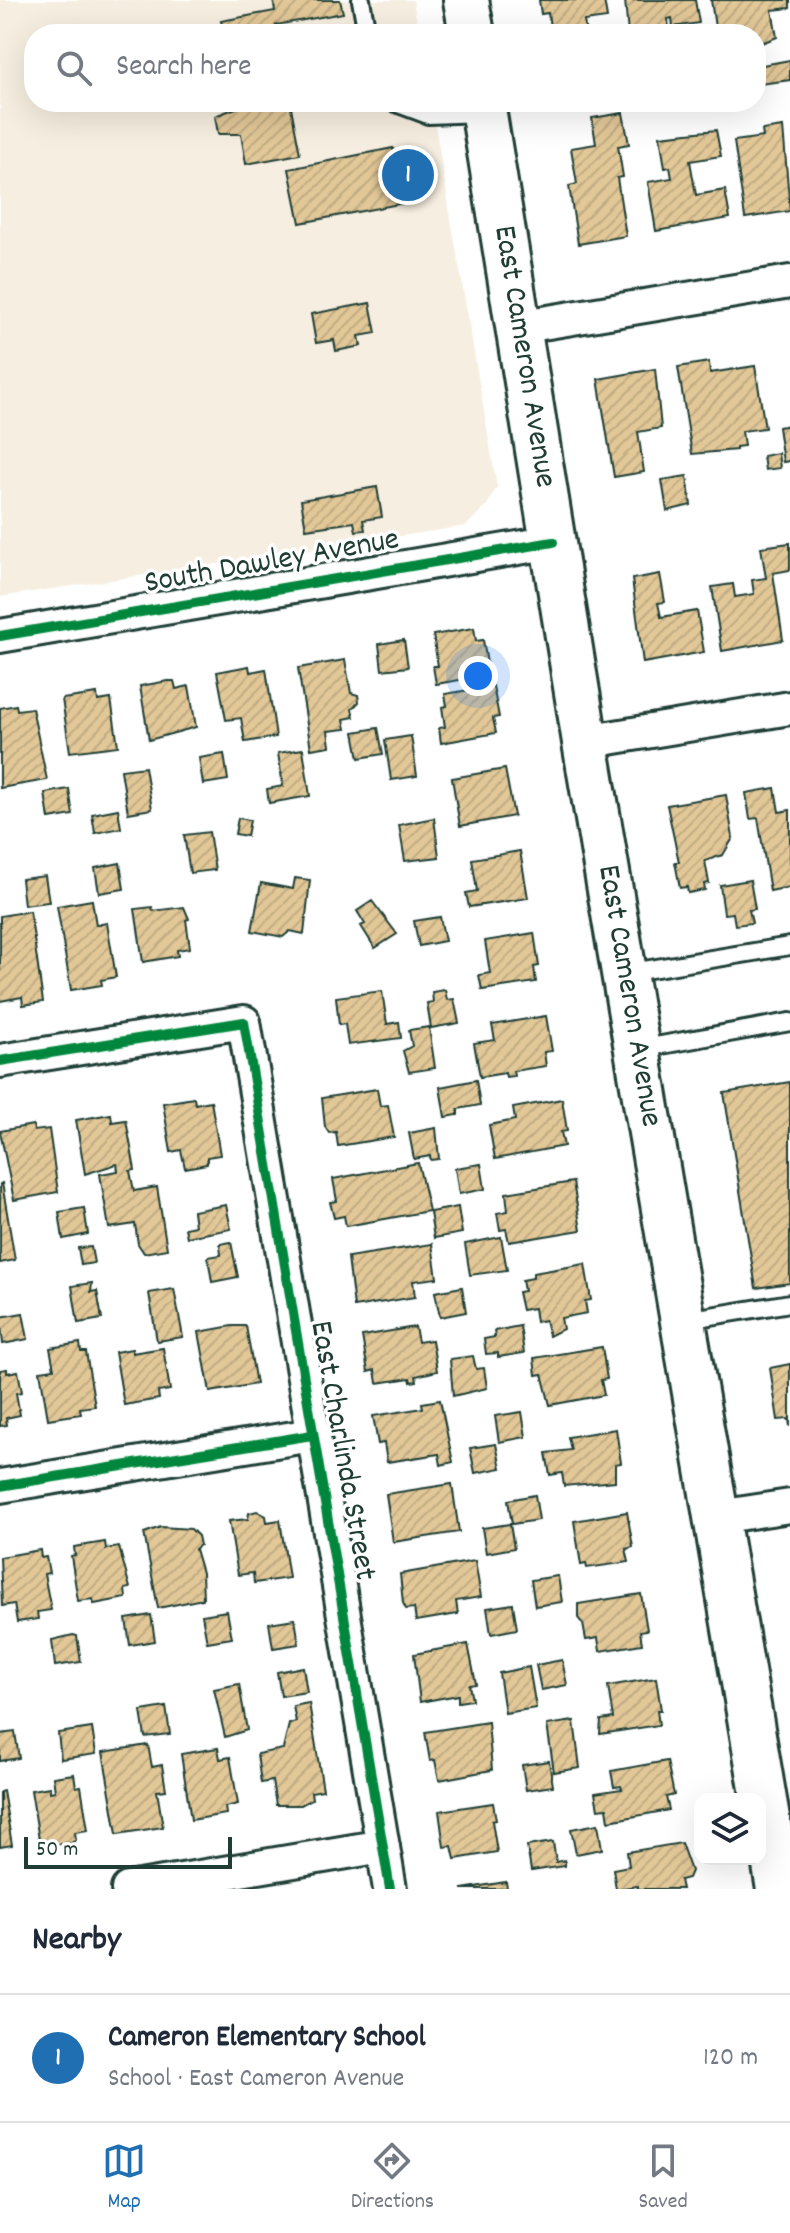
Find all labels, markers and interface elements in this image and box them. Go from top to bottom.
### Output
search box [24,24,766,112]
icon: search [52,46,96,90]
text: Search here [116,47,252,90]
pin: 1 [382,145,434,205]
street label: East Cameron Avenue [479,222,567,491]
street label: South Dawley Avenue [141,518,403,608]
your location [458,656,498,696]
street label: East Cameron Avenue [583,862,673,1131]
street label: East Charlinda Street [296,1318,387,1585]
map controls [694,1793,766,1865]
button: layers [694,1793,766,1865]
scale bar [24,1833,232,1869]
text: 50 m [36,1835,78,1866]
text: Nearby [32,1917,121,1966]
text: Cameron Elementary School [108,2018,426,2061]
text: 1 [55,2040,61,2077]
text: 120 m [703,2040,758,2077]
text: School · East Cameron Avenue [108,2061,404,2098]
tab: Map [102,2139,146,2218]
tab: Directions [351,2139,434,2218]
tab: Saved [639,2139,688,2218]

